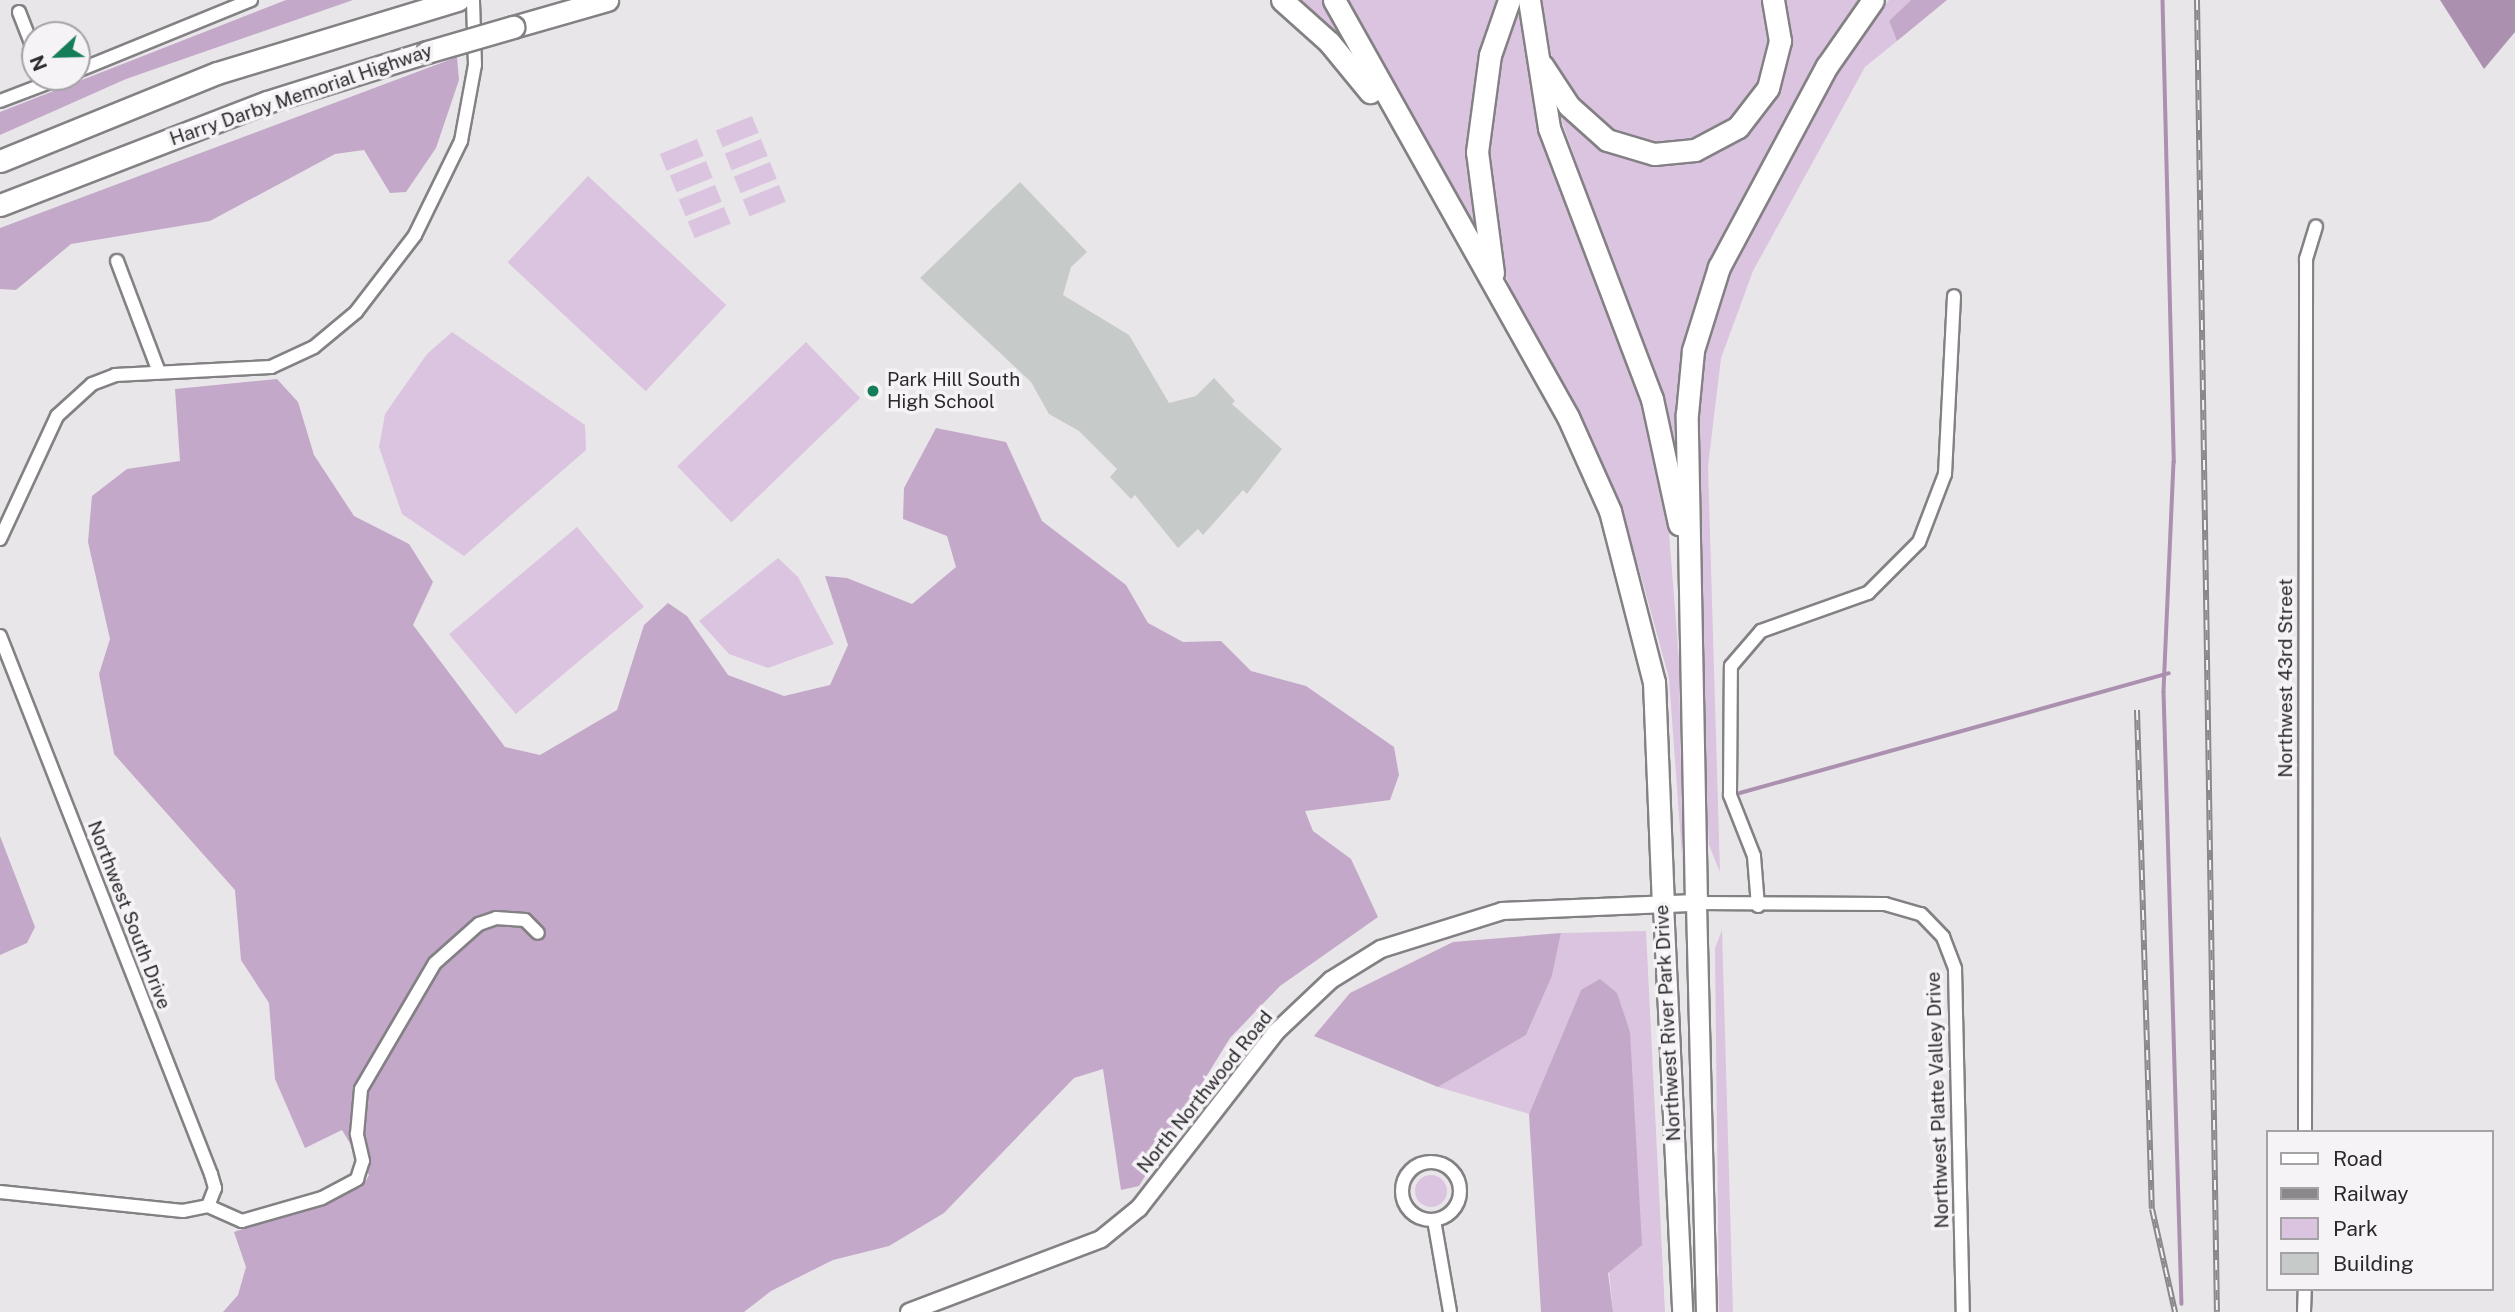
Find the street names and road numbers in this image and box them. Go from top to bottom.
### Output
street label: Harry Darby Memorial Highway [167,39,435,151]
street label: Northwest 43rd Street [2275,578,2297,778]
street label: Northwest South Drive [83,818,175,1012]
street label: Northwest River Park Drive [1650,904,1686,1142]
street label: Northwest Platte Valley Drive [1922,971,1954,1229]
street label: North Northwood Road [1133,1006,1277,1178]

